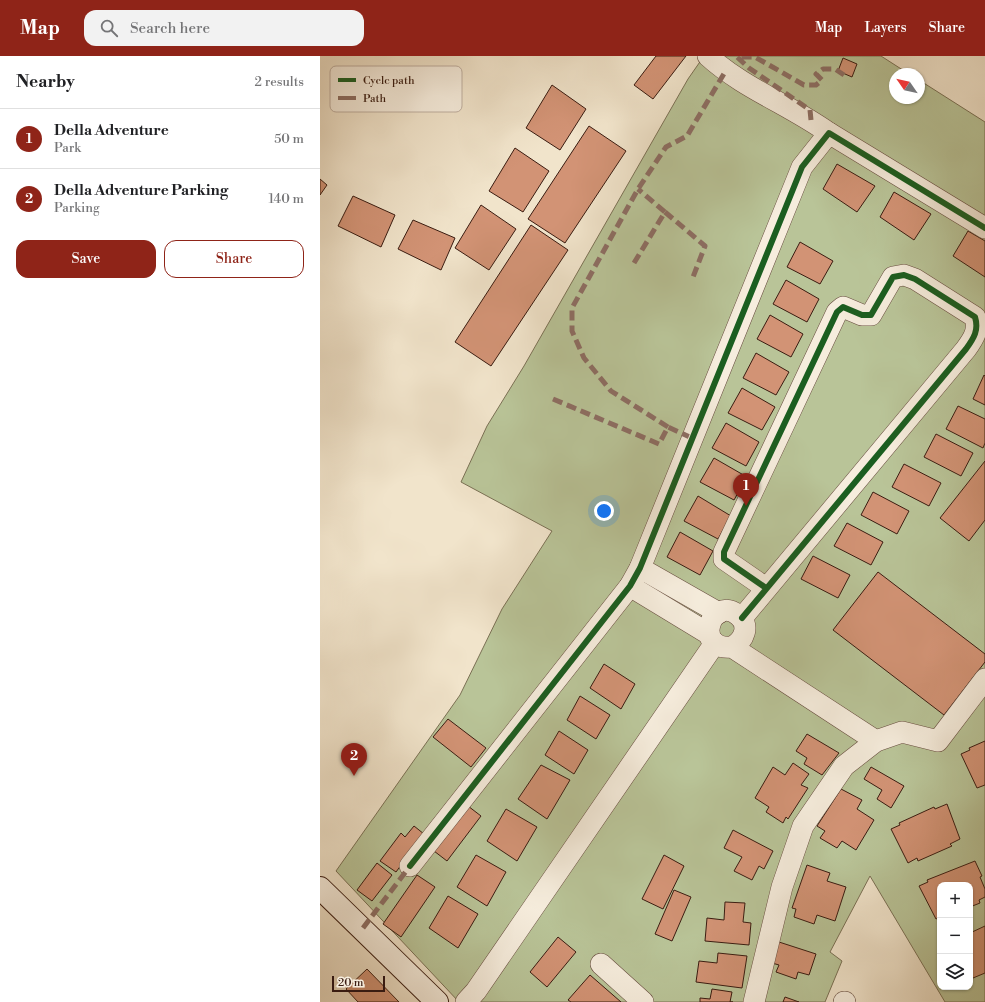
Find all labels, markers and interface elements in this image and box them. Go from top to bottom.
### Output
search box [84,10,364,46]
text: Map [20,16,60,40]
icon: search [98,17,120,39]
text: Search here [130,19,210,38]
text: Map [815,19,842,37]
text: Layers [864,19,907,37]
text: Share [929,19,965,37]
legend [330,66,462,112]
north arrow [889,68,925,104]
text: Nearby [16,71,75,93]
text: 2 results [255,74,304,90]
text: Cycle path [363,74,415,88]
text: Path [363,92,387,106]
text: Della Adventure [54,121,169,140]
text: 1 [26,131,32,147]
text: 50 m [274,131,304,147]
text: Park [54,140,81,156]
text: Della Adventure Parking [54,181,228,200]
text: 2 [25,191,33,207]
text: 140 m [268,191,304,207]
text: Parking [54,200,100,216]
button: Save [16,240,156,278]
button: Share [164,240,304,278]
pin: 1 [733,473,759,506]
your location [594,501,614,521]
pin: 2 [341,743,367,776]
map controls [937,882,973,990]
button: + [937,882,973,918]
button: − [937,918,973,954]
button: layers [937,954,973,990]
scale bar [332,974,385,993]
text: 20 m [338,976,363,990]

